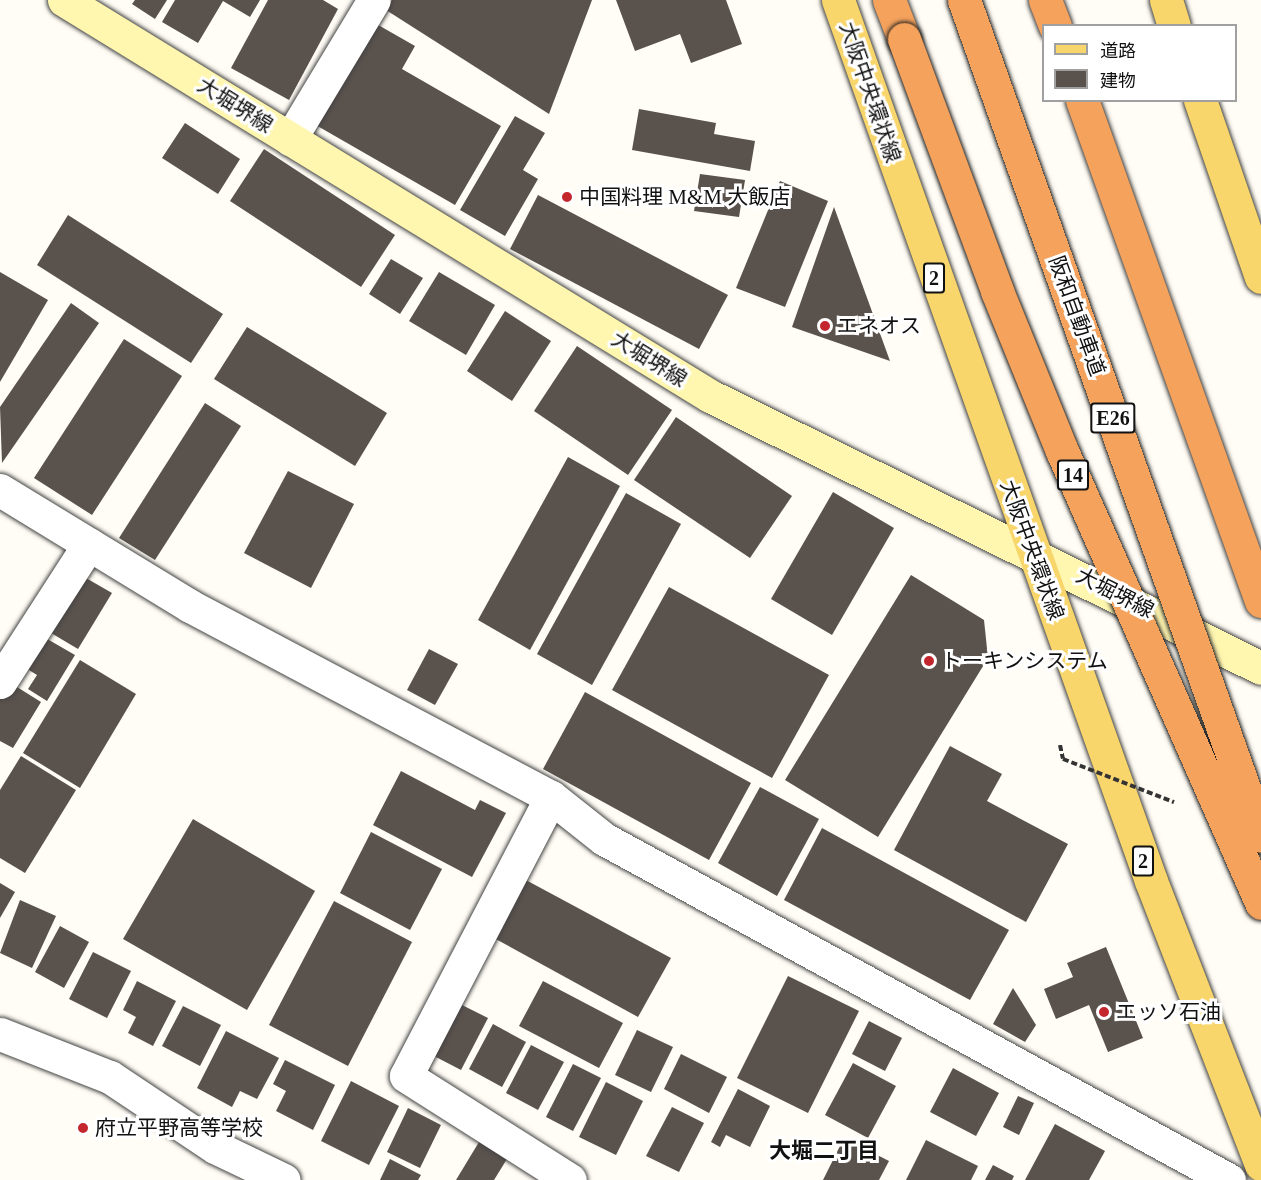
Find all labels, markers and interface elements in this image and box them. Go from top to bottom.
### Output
street label: 大阪中央環状線 [834,18,906,166]
legend [1042,24,1237,102]
text: 道路 [1100,41,1136,61]
text: 建物 [1100,71,1136,91]
street label: 大堀堺線 [193,72,277,138]
place label: 中国料理 M&M 大飯店 [579,184,790,210]
marker: 中国料理 M&M 大飯店 [560,190,574,204]
street label: 阪和自動車道 [1044,252,1110,380]
road number: 2 [922,261,946,295]
place label: エネオス [837,313,921,339]
marker: エネオス [818,319,832,333]
street label: 大堀堺線 [607,326,691,392]
road number: E26 [1089,401,1137,435]
road number: 14 [1056,458,1090,492]
street label: 大阪中央環状線 [995,477,1069,623]
street label: 大堀堺線 [1072,563,1158,623]
place label: トーキンシステム [941,648,1109,674]
marker: トーキンシステム [922,654,936,668]
road number: 2 [1131,844,1155,878]
place label: エッソ石油 [1116,999,1221,1025]
marker: エッソ石油 [1097,1005,1111,1019]
place label: 府立平野高等学校 [95,1115,263,1141]
marker: 府立平野高等学校 [76,1121,90,1135]
district label: 大堀二丁目 [769,1138,879,1164]

